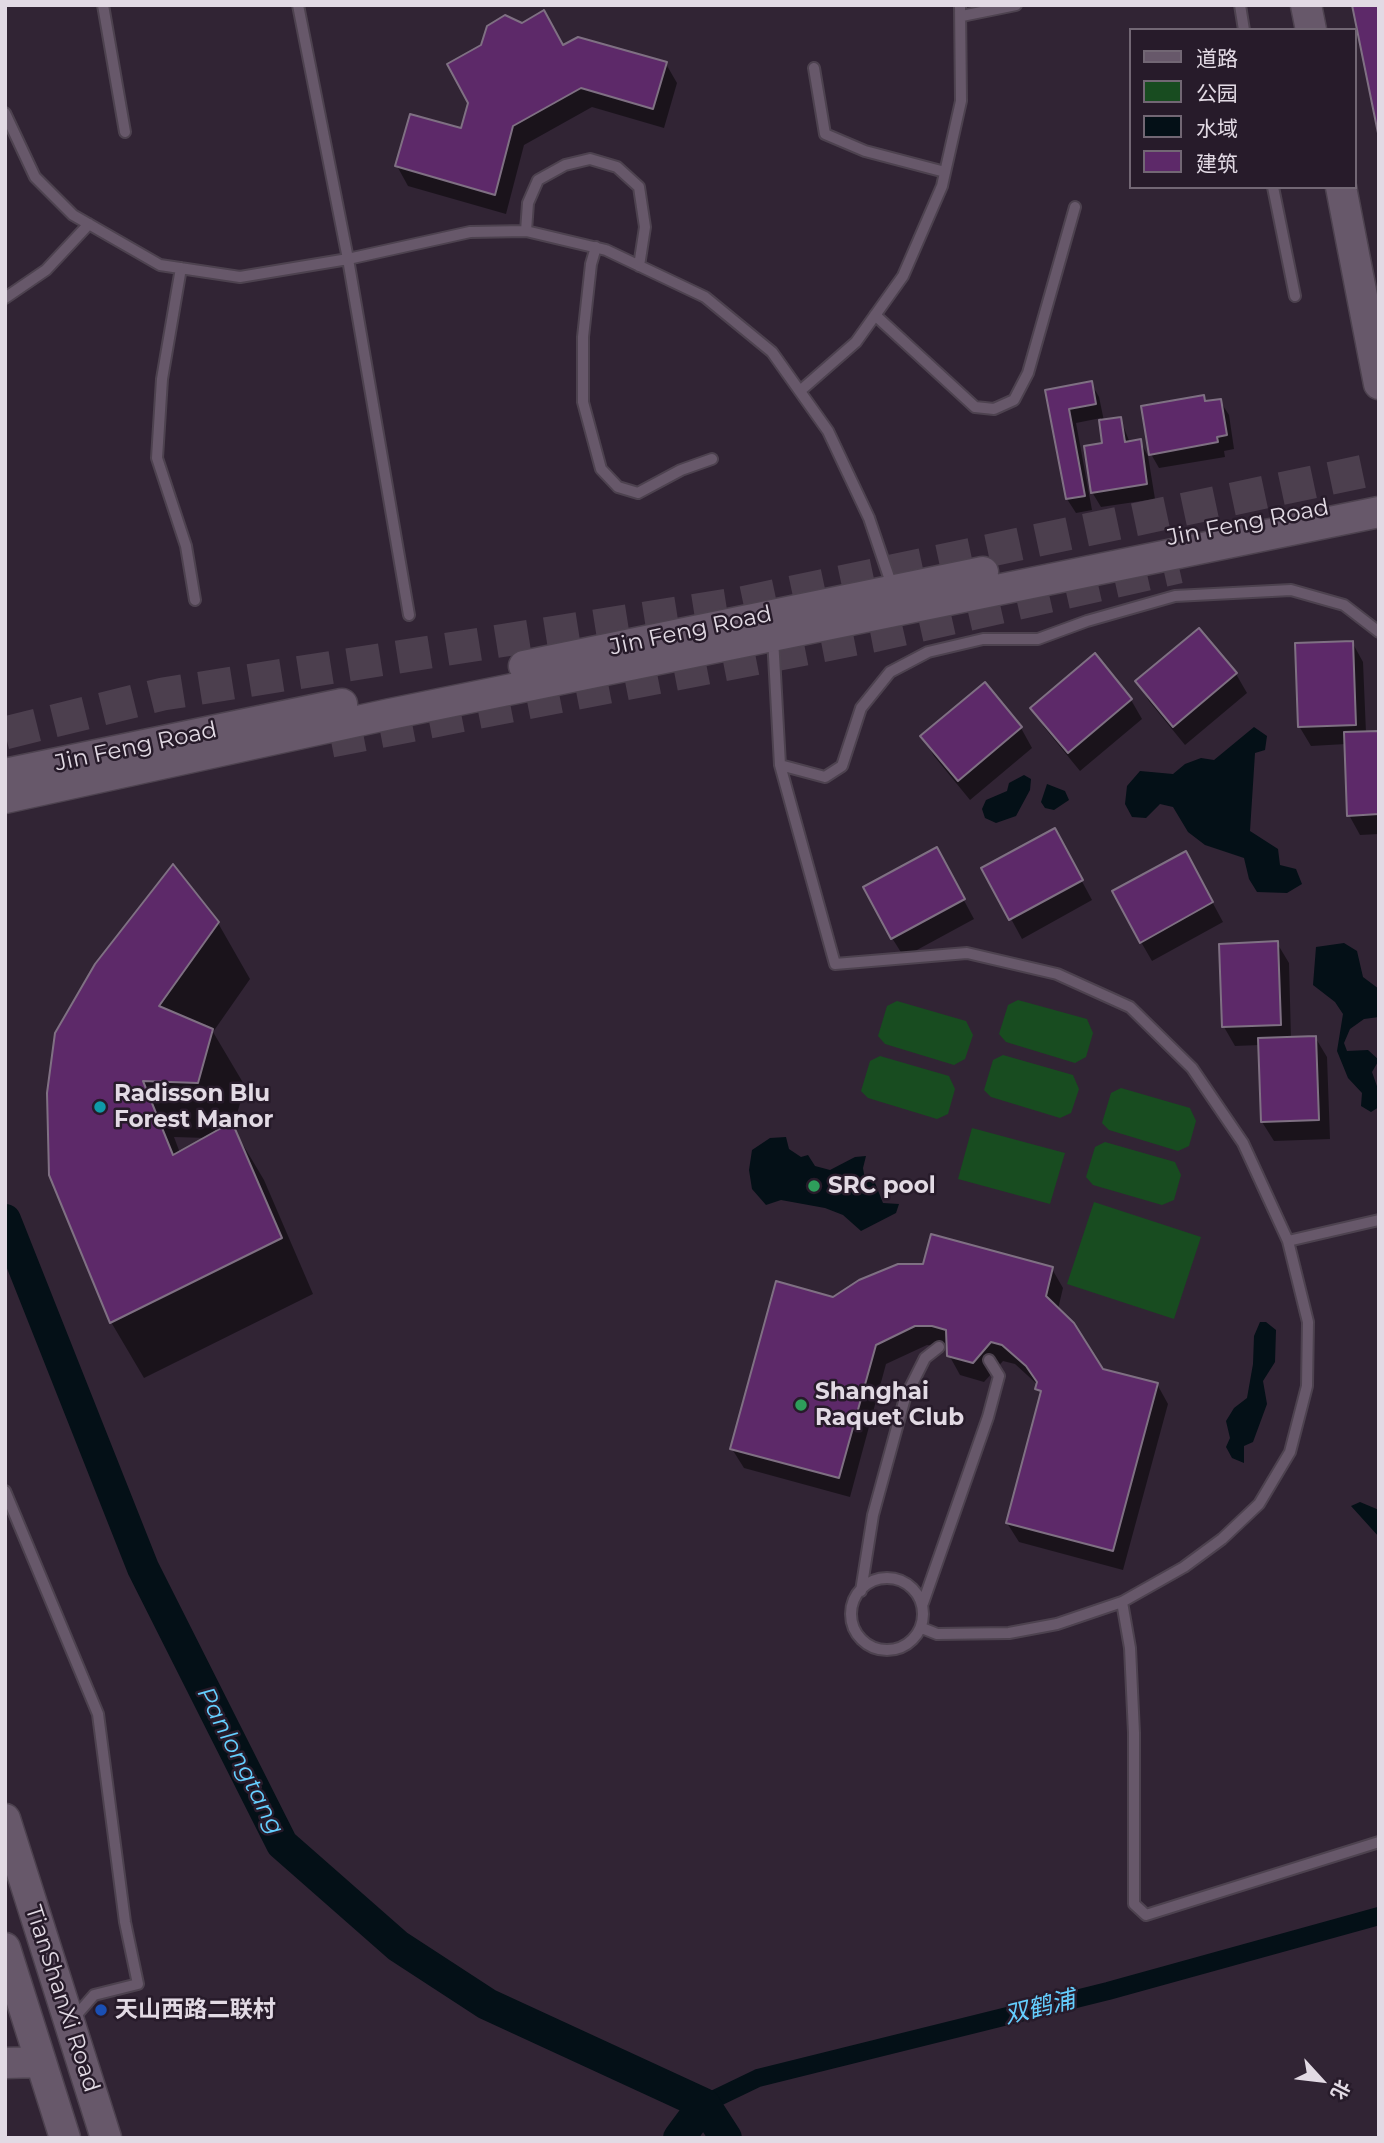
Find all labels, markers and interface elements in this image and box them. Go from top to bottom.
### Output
legend [1128,28,1356,189]
text: 道路 [1196,46,1238,71]
text: 公园 [1196,81,1238,106]
text: 水域 [1196,116,1238,141]
text: 建筑 [1196,151,1238,176]
street label: Jin Feng Road [1164,494,1332,552]
street label: Jin Feng Road [608,600,774,662]
street label: Jin Feng Road [53,716,219,778]
place label: Radisson Blu Forest Manor [114,1080,274,1134]
marker: Radisson Blu Forest Manor [92,1099,108,1115]
place label: SRC pool [828,1172,936,1200]
marker: SRC pool [806,1178,822,1194]
place label: Shanghai Raquet Club [815,1378,964,1432]
marker: Shanghai Raquet Club [793,1397,809,1413]
water label: Panlongtang [190,1682,290,1840]
street label: TianShanXi Road [19,1902,105,2096]
water label: 双鹤浦 [1002,1985,1078,2031]
place label: 天山西路二联村 [115,1996,276,2024]
marker: 天山西路二联村 [93,2002,109,2018]
north arrow [1286,2045,1356,2115]
text: 北 [1326,2076,1355,2103]

